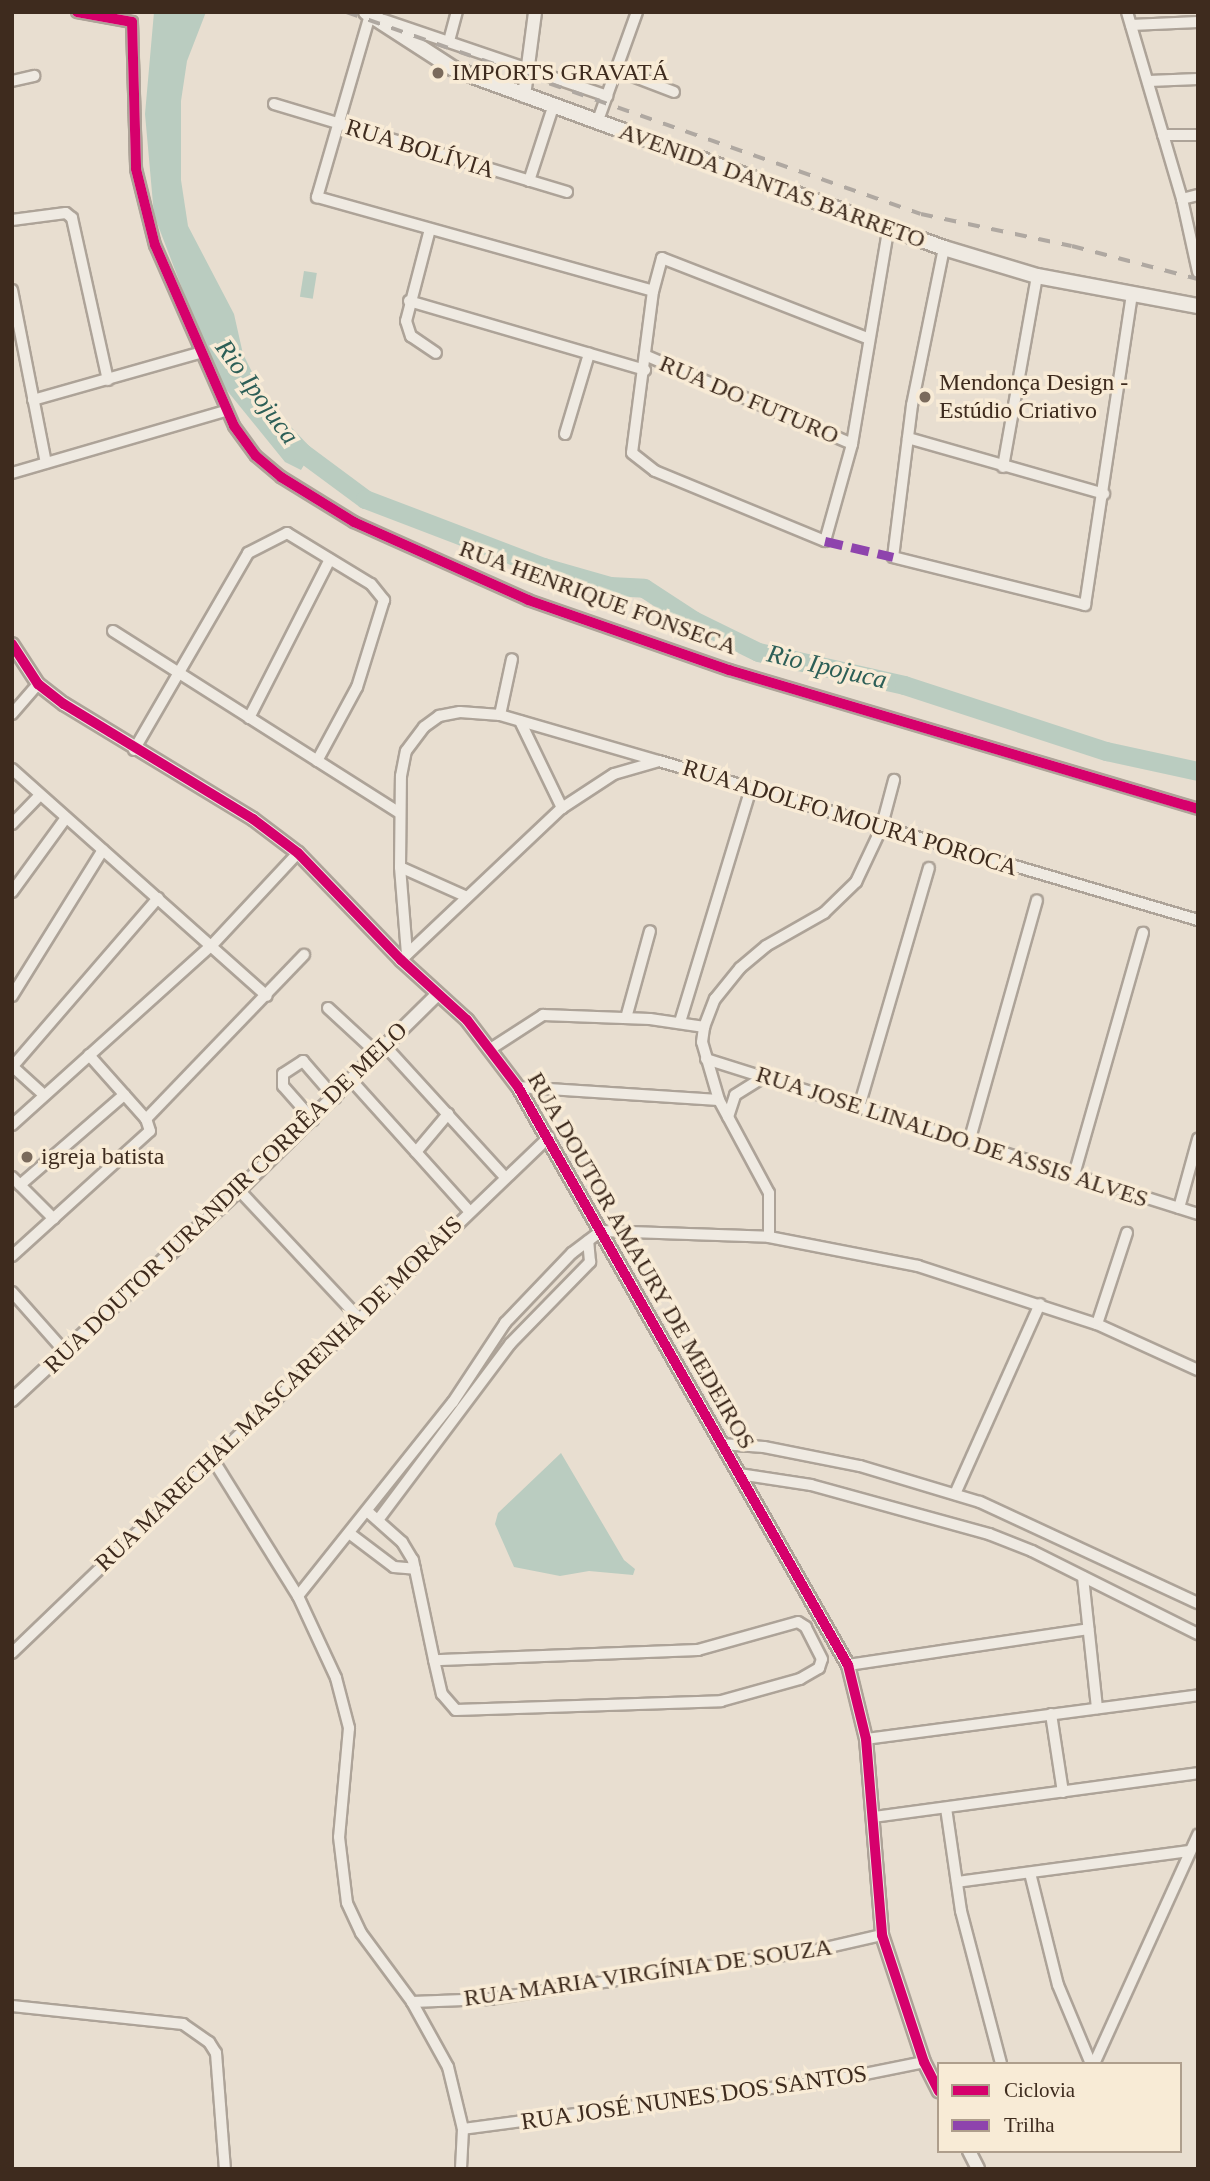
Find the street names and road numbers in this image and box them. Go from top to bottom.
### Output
street label: RUA BOLÍVIA [342,113,498,185]
street label: AVENIDA DANTAS BARRETO [614,117,930,255]
street label: RUA DO FUTURO [654,349,844,451]
street label: RUA HENRIQUE FONSECA [455,534,741,662]
street label: RUA ADOLFO MOURA POROCA [677,753,1023,883]
street label: RUA DOUTOR JURANDIR CORRÊA DE MELO [38,1015,414,1381]
street label: RUA JOSE LINALDO DE ASSIS ALVES [750,1059,1154,1215]
street label: RUA DOUTOR AMAURY DE MEDEIROS [520,1066,762,1456]
street label: RUA MARECHAL MASCARENHA DE MORAIS [88,1209,470,1579]
street label: RUA MARIA VIRGÍNIA DE SOUZA [460,1933,836,2013]
street label: RUA JOSÉ NUNES DOS SANTOS [519,2059,869,2137]

